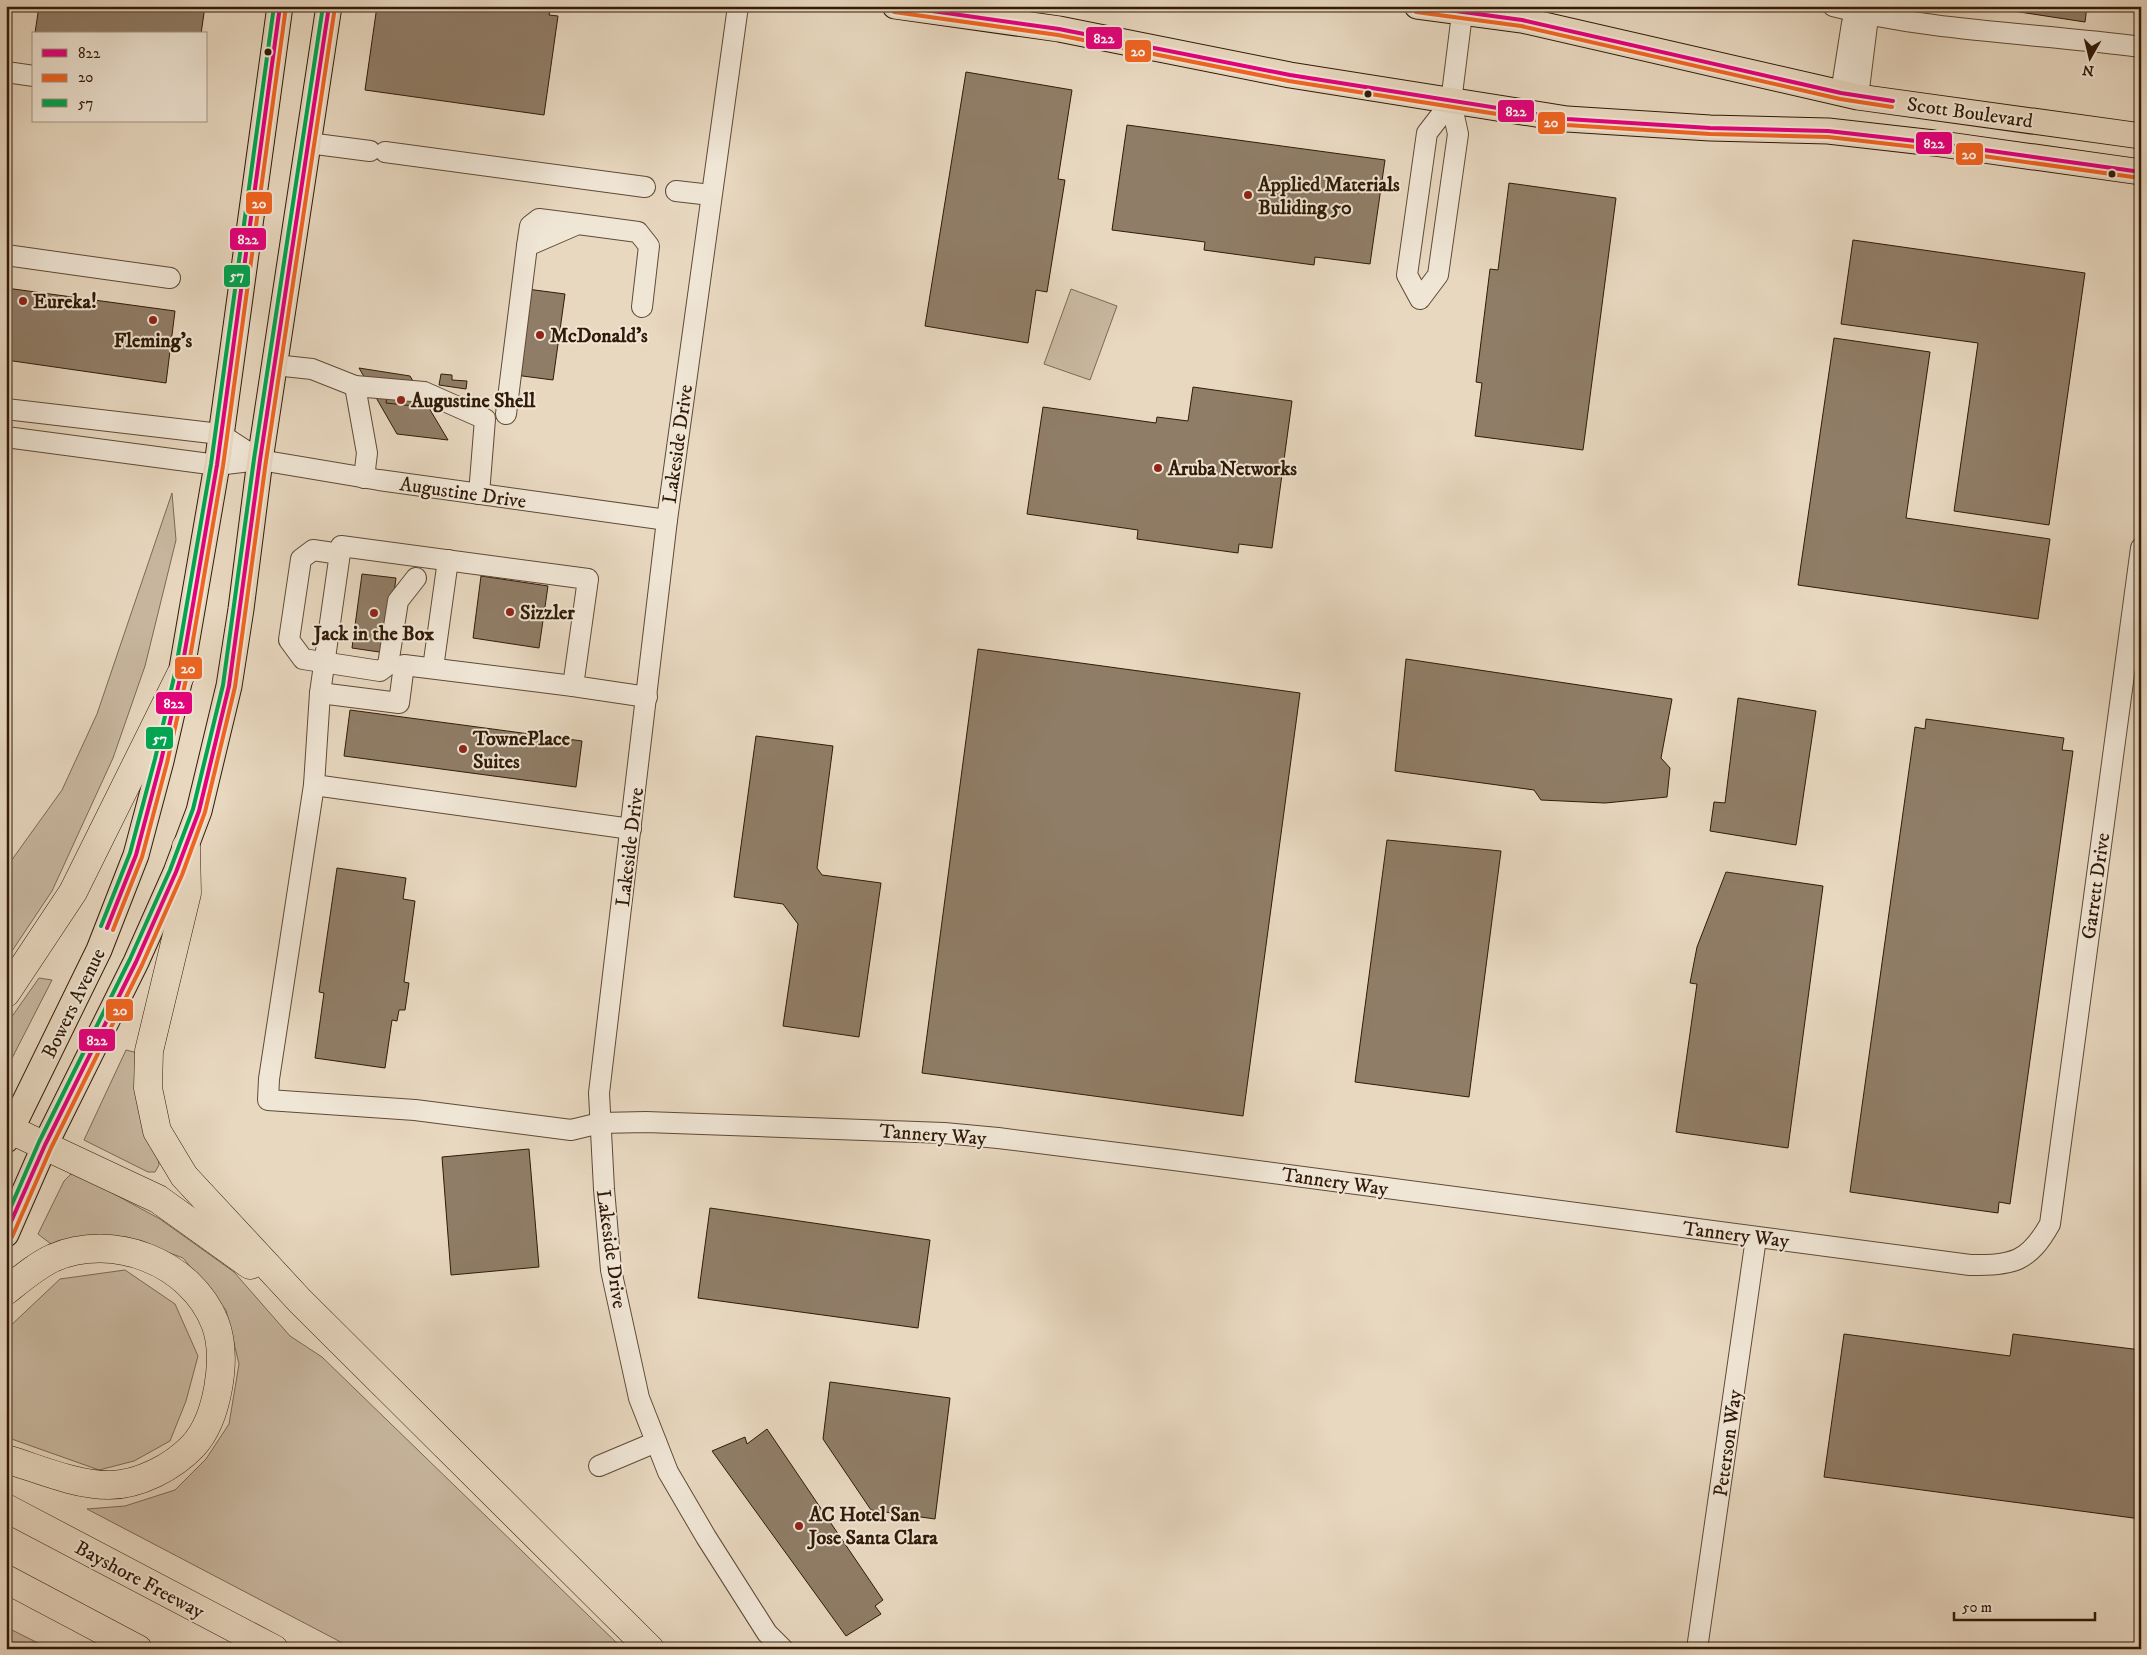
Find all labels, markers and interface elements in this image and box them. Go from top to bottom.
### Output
line badge: 822 [1085,26,1123,50]
text: 822 [1094,30,1116,48]
legend [32,32,208,122]
north arrow [2064,32,2114,82]
line badge: 20 [1124,39,1152,63]
text: 20 [1131,43,1146,61]
text: 822 [78,44,101,63]
unlabelled marker [263,47,273,57]
text: N [2081,60,2095,80]
text: 20 [78,68,93,87]
unlabelled marker [1363,89,1373,99]
street label: Scott Boulevard [1905,92,2034,135]
text: 57 [78,94,93,113]
line badge: 822 [1497,99,1535,123]
text: 822 [1506,103,1528,121]
line badge: 20 [1537,111,1566,135]
text: 20 [1544,114,1559,132]
line badge: 822 [1915,131,1953,155]
text: 822 [1924,135,1946,153]
line badge: 20 [1955,142,1984,166]
text: 20 [1962,146,1977,164]
unlabelled marker [2107,169,2117,179]
place label: Applied Materials Buliding 50 [1257,173,1400,221]
marker: Applied Materials Buliding 50 [1242,189,1254,201]
line badge: 20 [245,191,273,215]
text: 20 [252,195,267,213]
line badge: 822 [229,227,267,251]
text: 822 [238,231,260,249]
line badge: 57 [223,264,251,288]
text: 57 [229,267,244,285]
place label: Eureka! [33,290,97,315]
marker: Eureka! [17,295,29,307]
marker: Fleming's [147,314,159,326]
place label: McDonald's [550,324,648,349]
place label: Fleming's [114,329,193,354]
marker: McDonald's [534,329,546,341]
street label: Lakeside Drive [658,383,699,505]
place label: Augustine Shell [410,389,536,414]
marker: Augustine Shell [395,394,407,406]
place label: Aruba Networks [1167,457,1297,482]
marker: Aruba Networks [1152,462,1164,474]
street label: Augustine Drive [398,472,528,515]
place label: Sizzler [520,601,575,626]
marker: Sizzler [504,606,516,618]
marker: Jack in the Box [368,607,380,619]
place label: Jack in the Box [312,622,434,647]
line badge: 20 [174,656,203,680]
text: 20 [181,660,196,678]
line badge: 822 [155,691,193,715]
text: 822 [164,695,186,713]
line badge: 57 [145,726,174,750]
place label: TownePlace Suites [472,727,571,775]
text: 57 [152,730,167,748]
marker: TownePlace Suites [457,743,469,755]
street label: Lakeside Drive [611,786,650,908]
street label: Garrett Drive [2077,831,2116,941]
street label: Bowers Avenue [37,944,112,1063]
line badge: 20 [105,998,134,1022]
text: 20 [113,1002,128,1020]
line badge: 822 [78,1028,116,1052]
text: 822 [87,1032,109,1050]
street label: Tannery Way [879,1119,988,1152]
street label: Tannery Way [1280,1163,1390,1202]
street label: Lakeside Drive [590,1188,631,1310]
street label: Tannery Way [1681,1217,1791,1254]
street label: Peterson Way [1709,1388,1748,1498]
place label: AC Hotel San Jose Santa Clara [807,1503,938,1551]
marker: AC Hotel San Jose Santa Clara [793,1520,805,1532]
street label: Bayshore Freeway [70,1536,209,1625]
scale bar [1954,1590,2096,1622]
text: 50 m [1962,1598,1992,1617]

